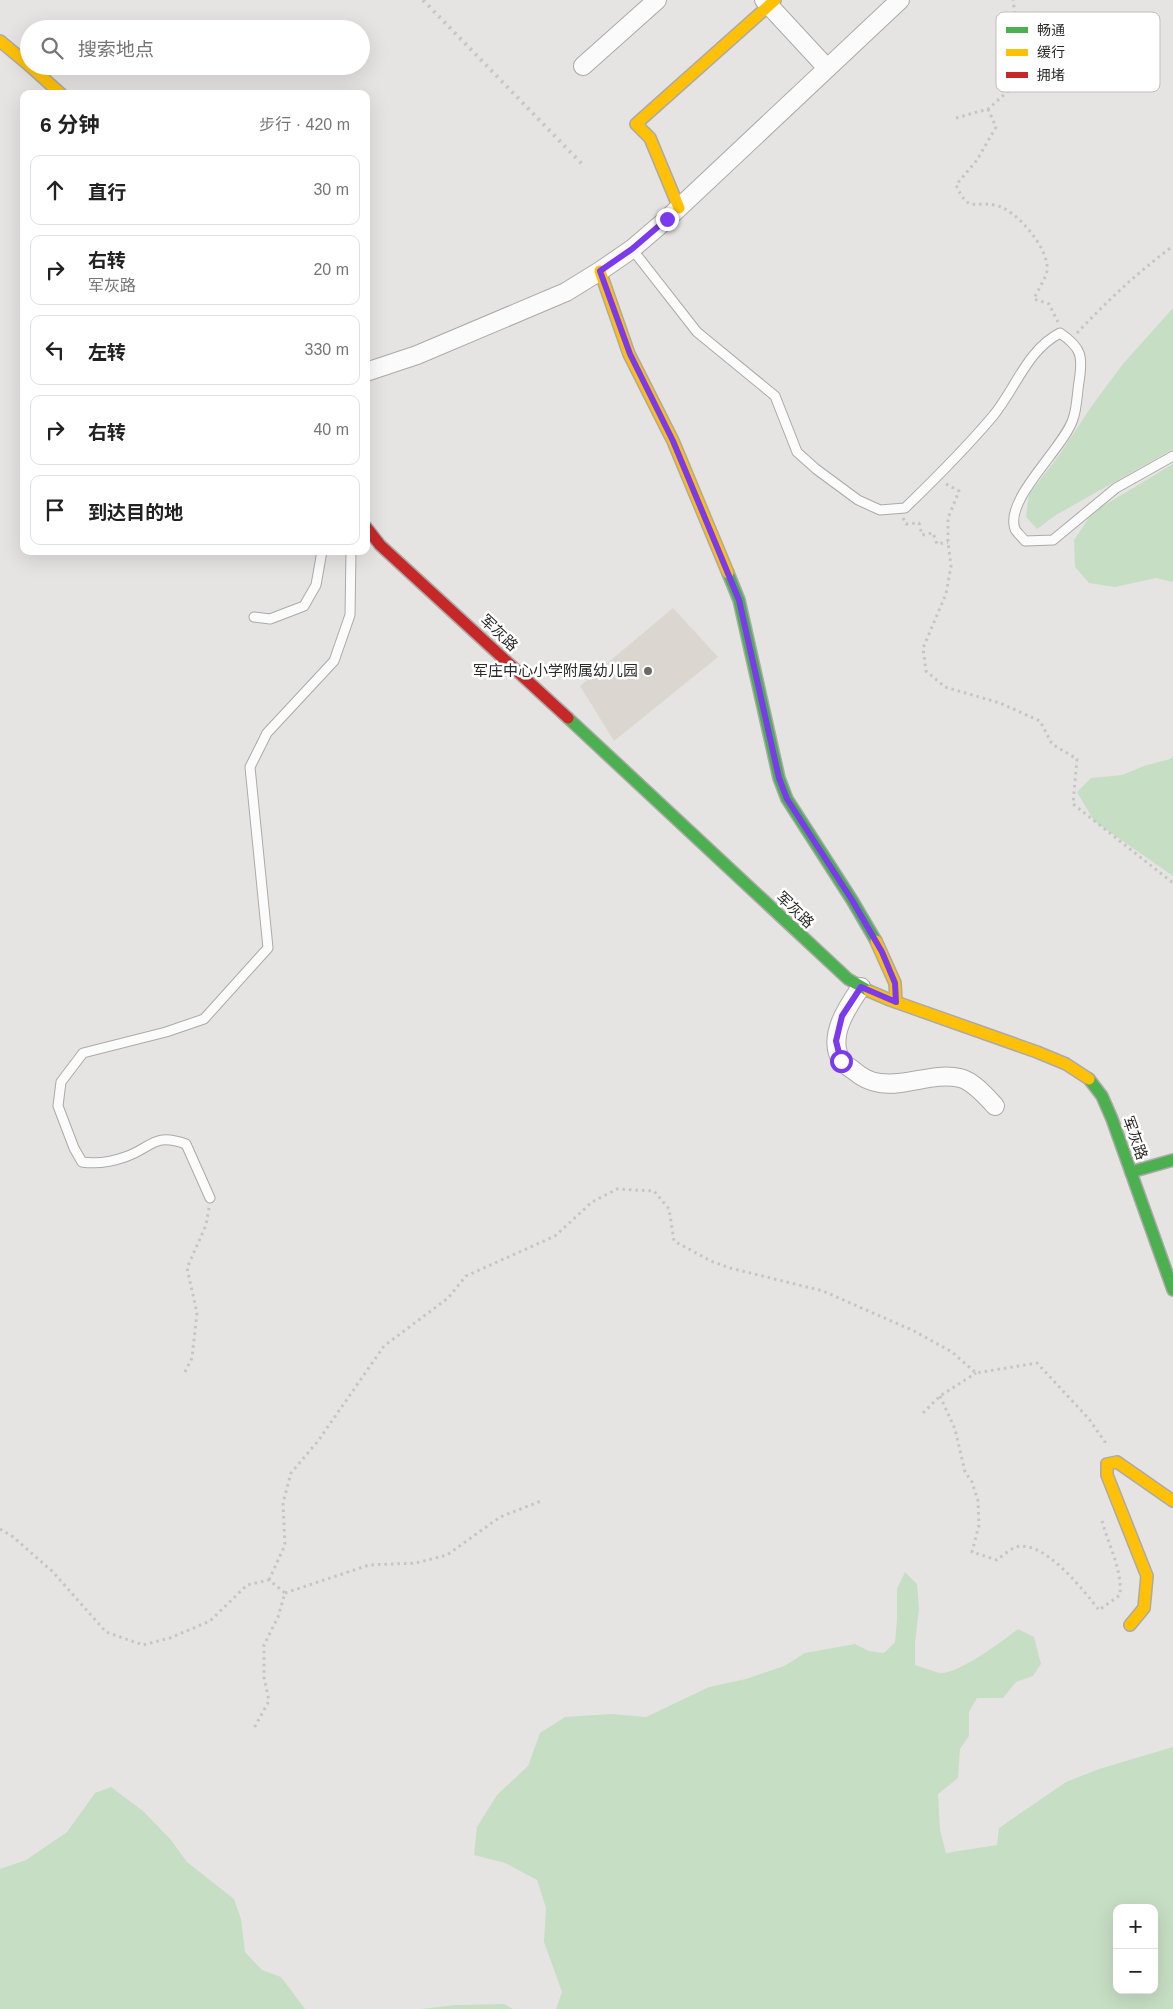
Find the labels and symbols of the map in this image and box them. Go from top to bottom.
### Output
legend [996,12,1160,92]
text: 畅通 [1037,22,1065,38]
text: 缓行 [1037,44,1065,60]
text: 拥堵 [1037,67,1065,83]
route end [656,208,679,231]
street label: 军灰路 [477,611,522,654]
place label: 军庄中心小学附属幼儿园 [473,662,638,679]
marker: 军庄中心小学附属幼儿园 [642,665,654,677]
street label: 军灰路 [773,888,818,931]
route start [830,1050,853,1073]
street label: 军灰路 [1120,1114,1151,1162]

